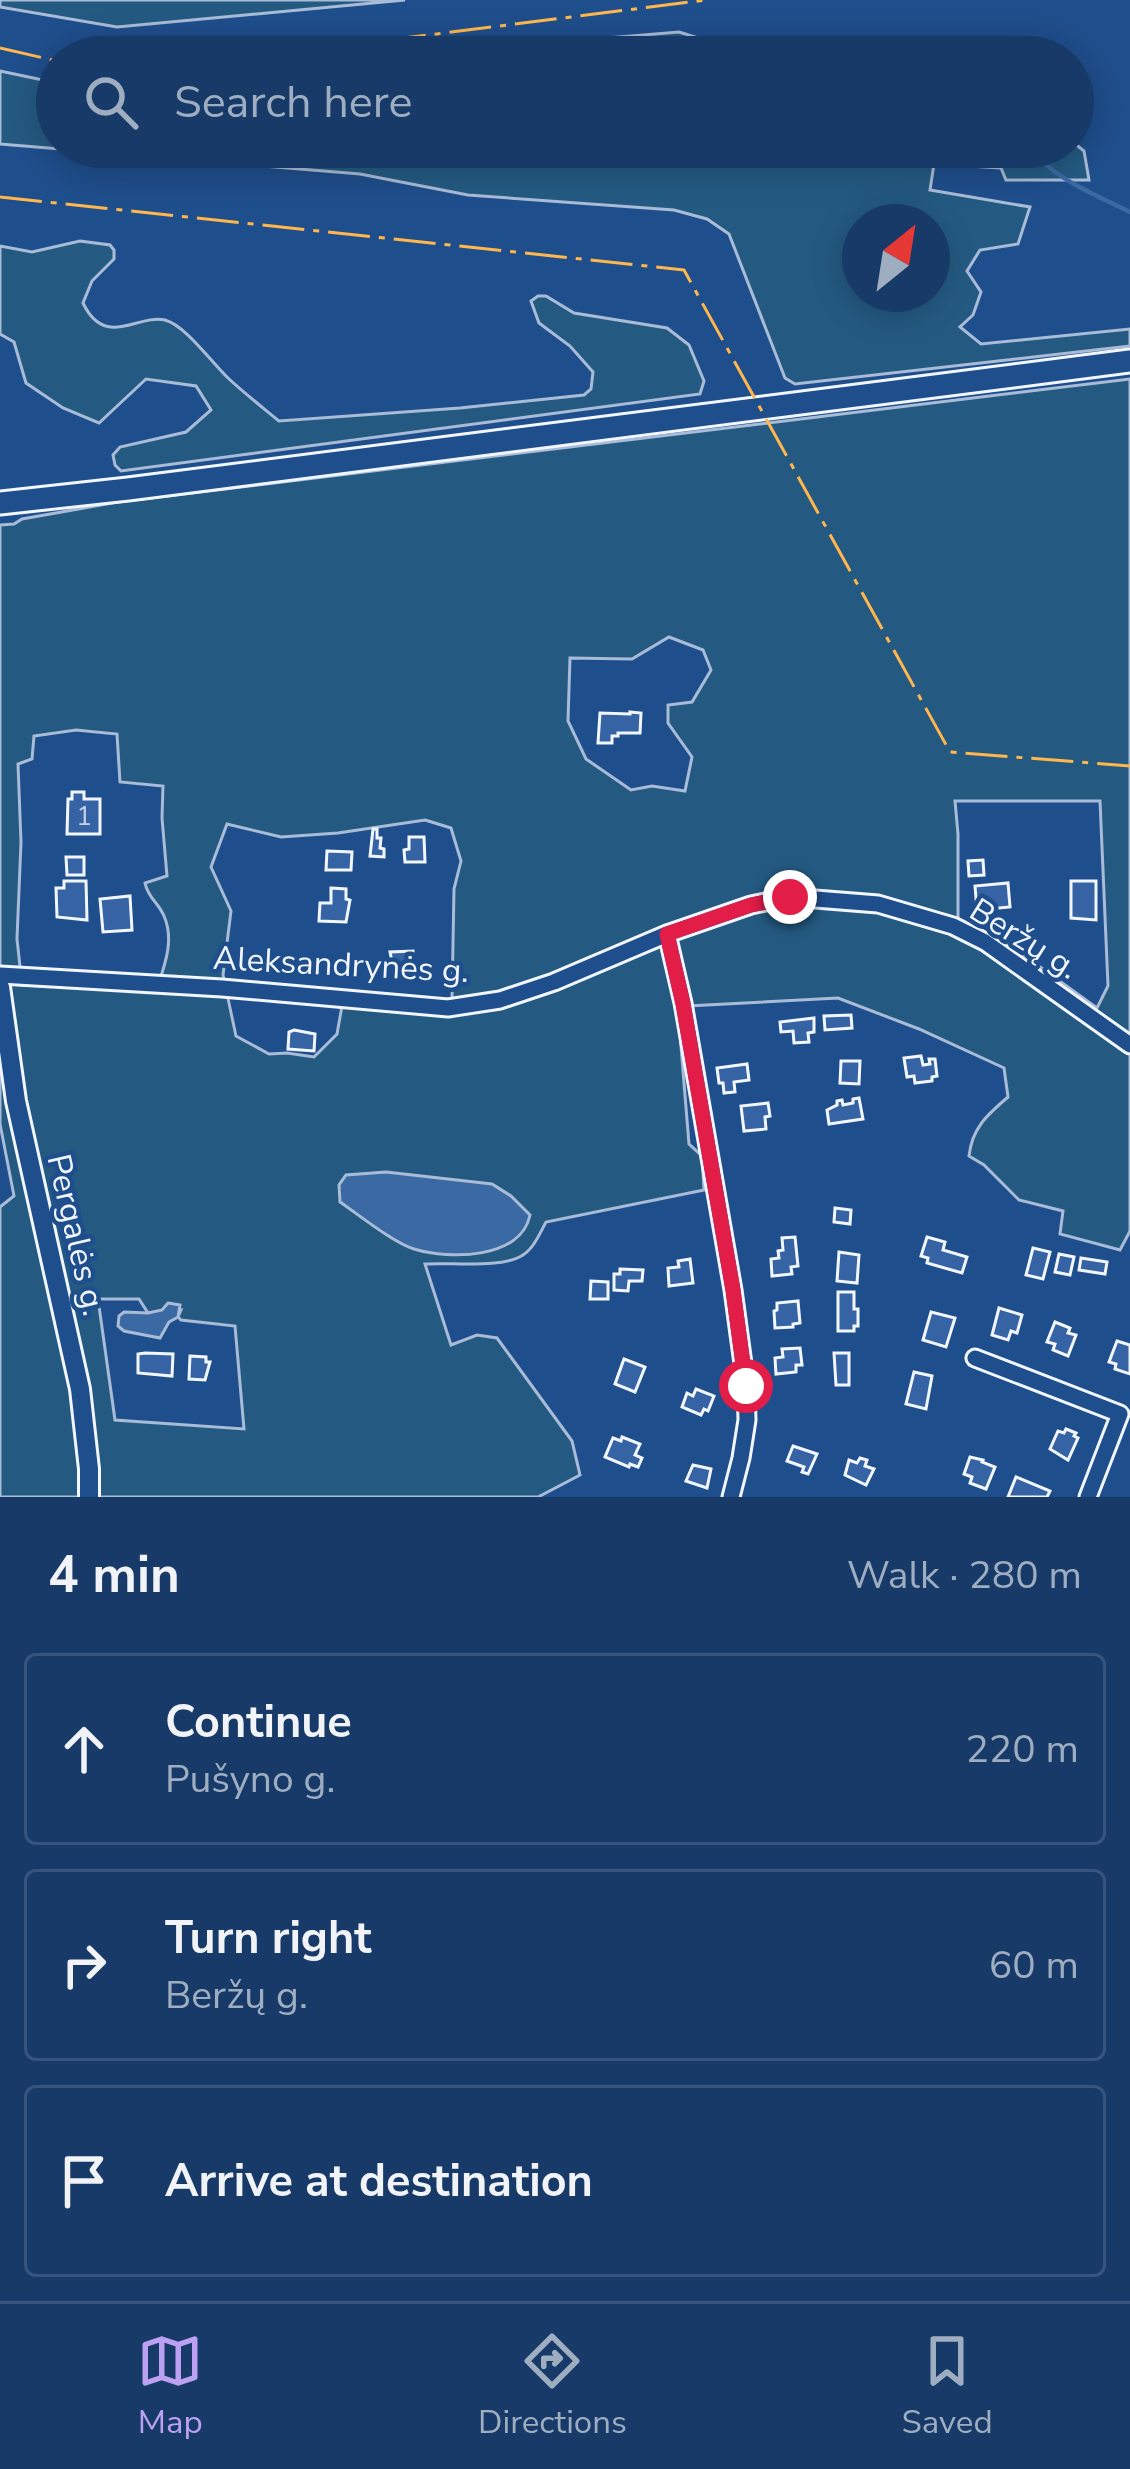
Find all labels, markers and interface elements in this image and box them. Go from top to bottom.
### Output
search box [36,36,1094,168]
icon: search [78,69,144,135]
text: Search here [174,72,413,133]
north arrow [842,204,950,312]
house number: 1 [76,798,92,835]
route end [763,870,817,924]
street label: Beržų g. [961,888,1087,990]
street label: Aleksandrynės g. [212,936,470,994]
street label: Pergalės g. [36,1150,116,1320]
route start [719,1359,773,1413]
text: 4 min [48,1540,180,1610]
text: Walk · 280 m [847,1549,1082,1602]
text: Continue [165,1692,352,1753]
icon: ahead [51,1716,117,1782]
text: 220 m [965,1723,1079,1776]
text: Pušyno g. [165,1753,335,1806]
text: Turn right [165,1908,372,1969]
icon: right [51,1932,117,1998]
text: 60 m [989,1939,1079,1992]
text: Beržų g. [165,1969,308,2022]
icon: arrive [51,2148,117,2214]
text: Arrive at destination [165,2151,593,2212]
tab: Map [137,2328,203,2445]
tab: Directions [478,2328,627,2445]
tab: Saved [901,2328,993,2445]

